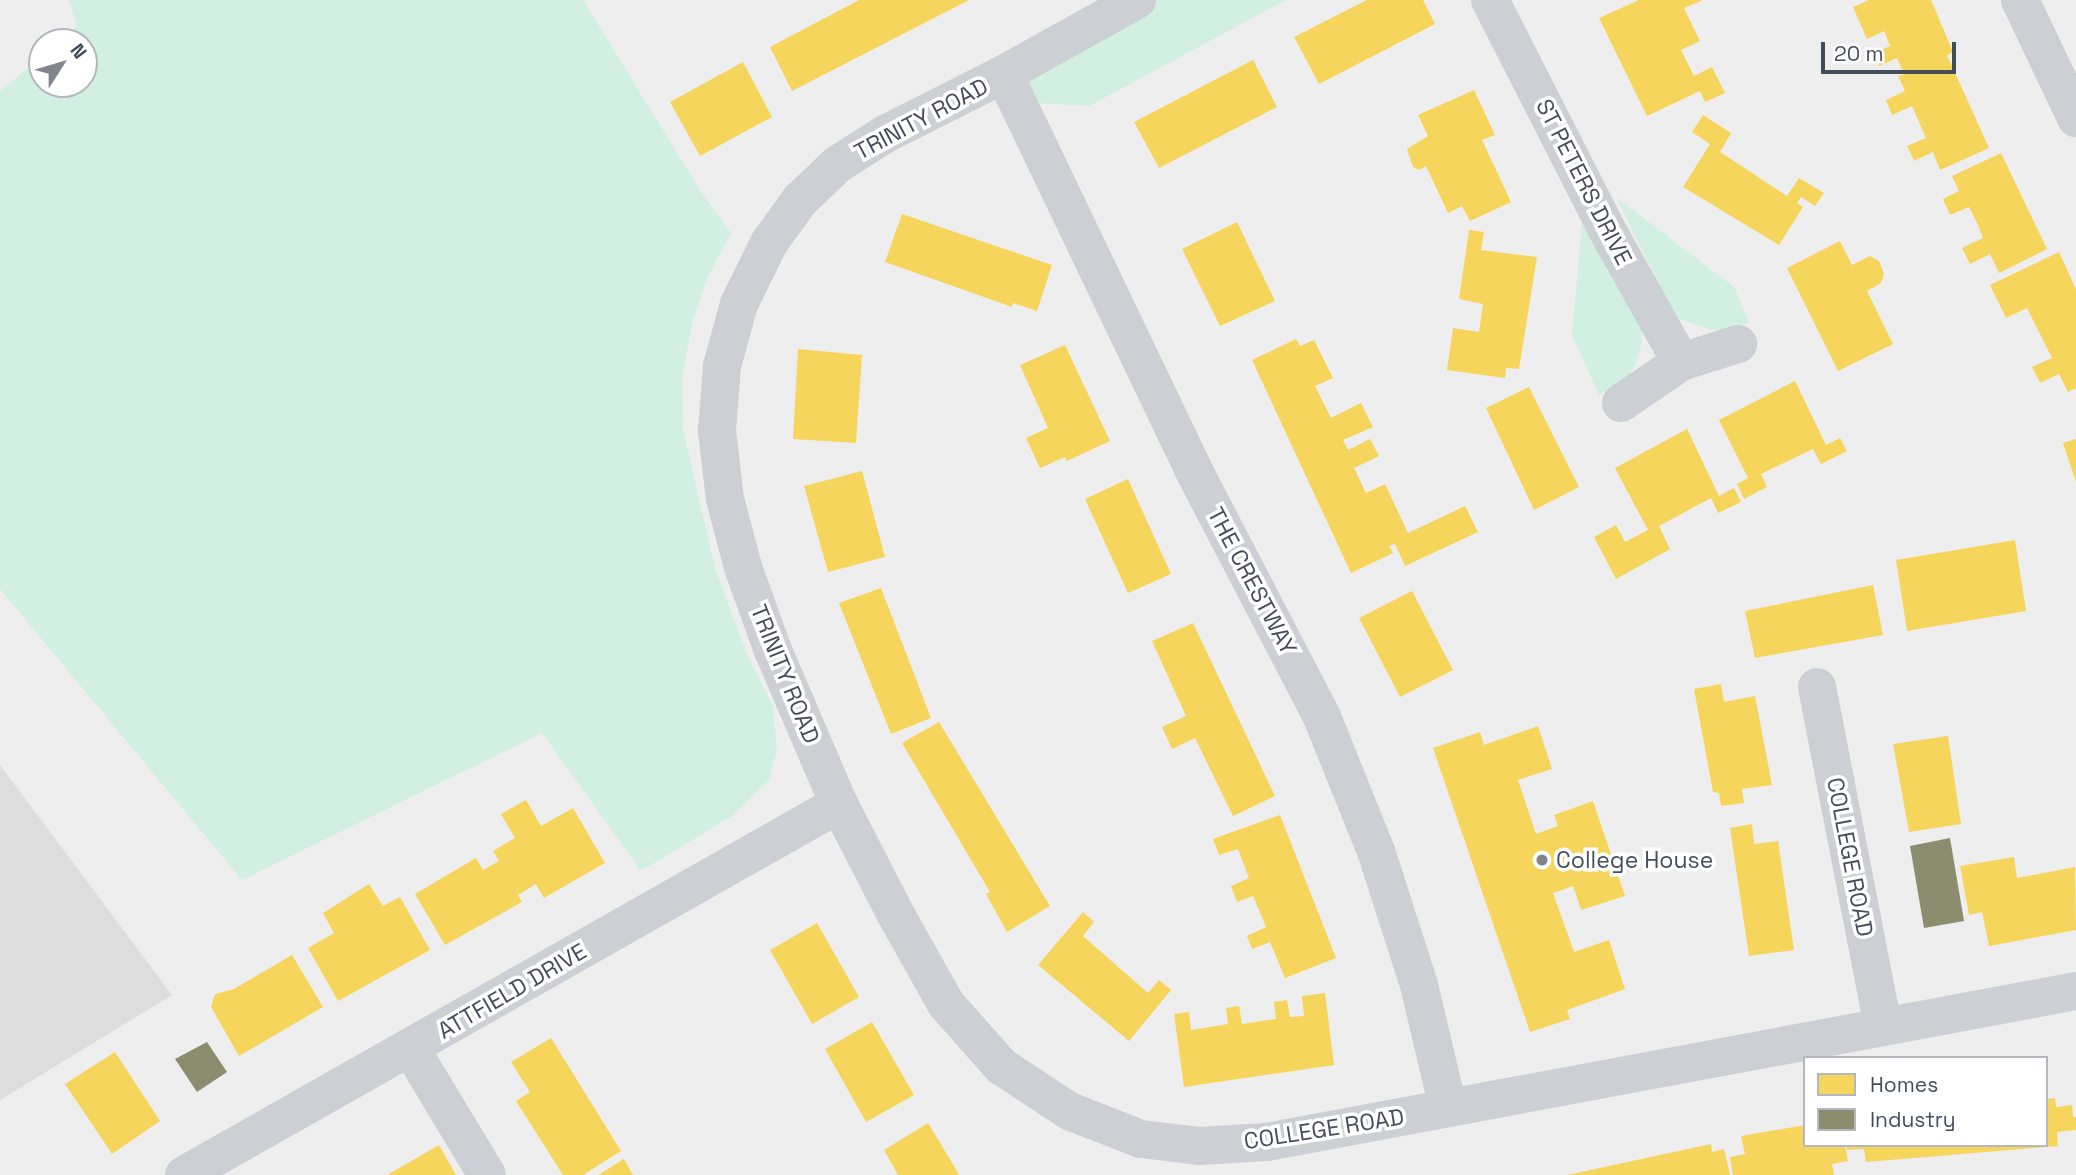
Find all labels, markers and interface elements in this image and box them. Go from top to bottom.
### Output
north arrow [28,28,98,98]
scale bar [1824,28,1959,72]
text: N [65,39,92,64]
text: 20 m [1834,40,1884,67]
street label: TRINITY ROAD [849,72,993,166]
street label: ST PETERS DRIVE [1530,94,1638,270]
street label: THE CRESTWAY [1202,503,1302,659]
street label: TRINITY ROAD [745,600,825,748]
street label: COLLEGE ROAD [1821,775,1879,939]
place label: College House [1556,846,1713,874]
marker: College House [1534,852,1550,868]
street label: ATTFIELD DRIVE [433,937,591,1045]
legend [1803,1056,2048,1147]
text: Homes [1870,1071,1938,1098]
street label: COLLEGE ROAD [1242,1103,1406,1155]
text: Industry [1870,1106,1956,1133]

